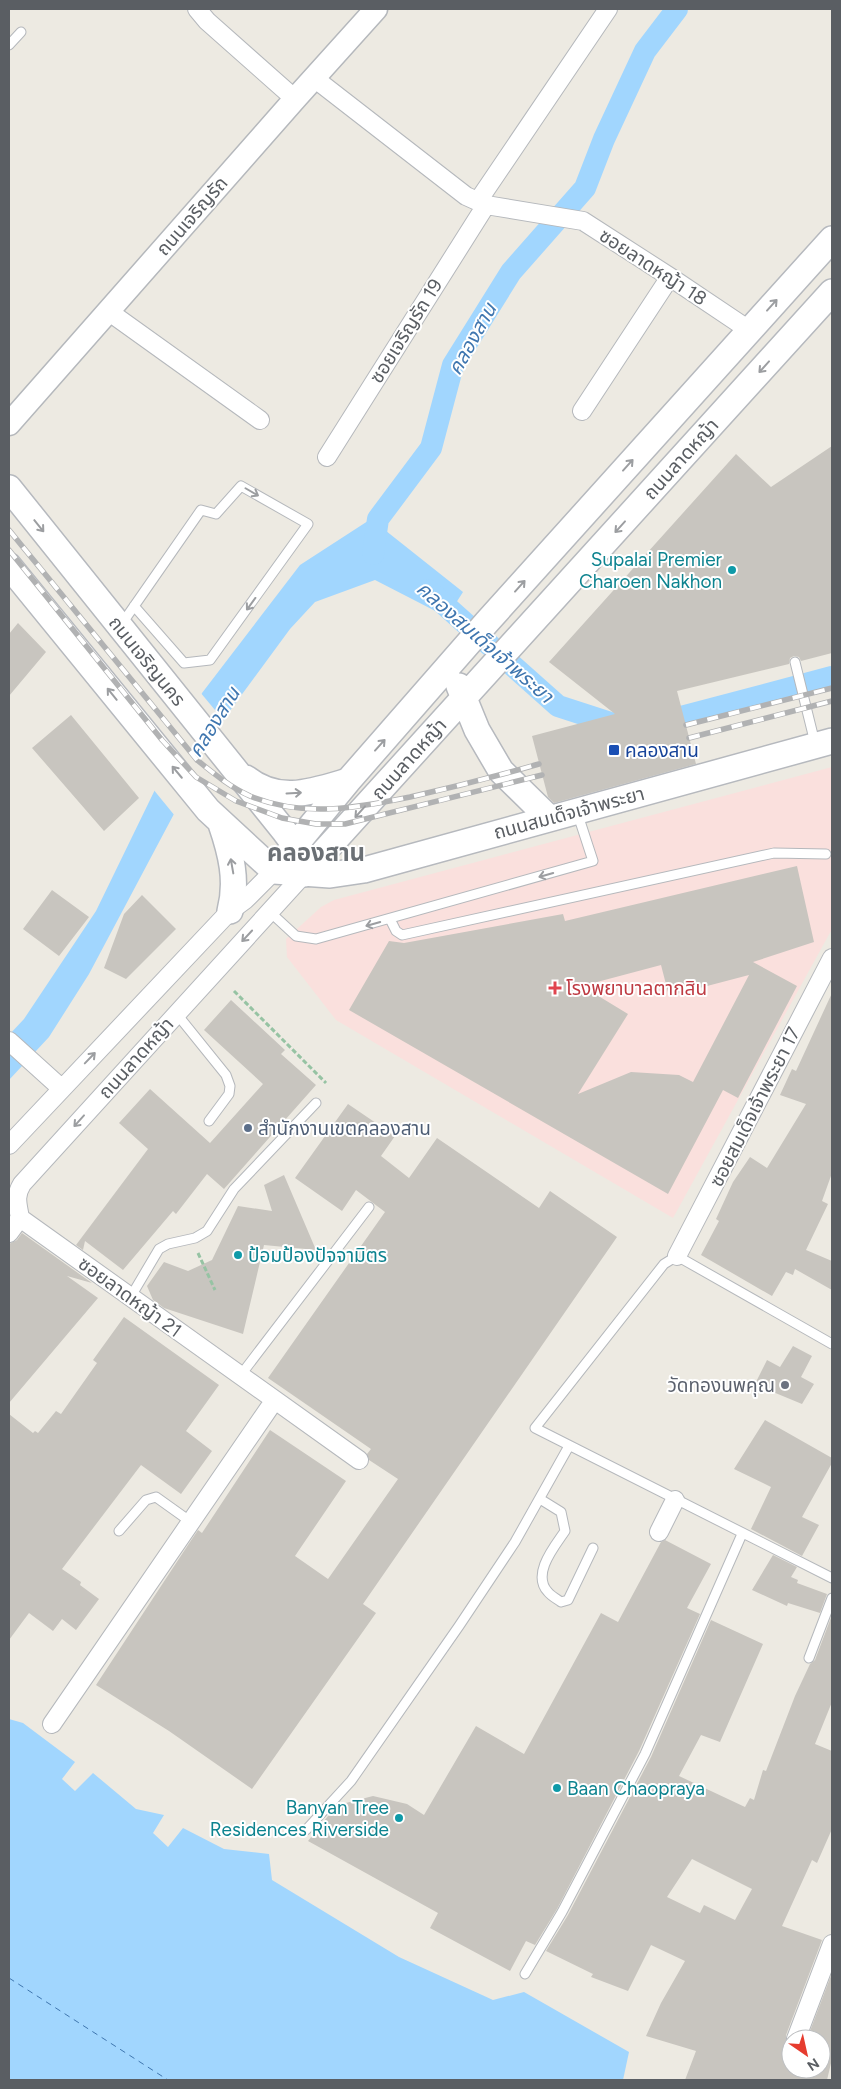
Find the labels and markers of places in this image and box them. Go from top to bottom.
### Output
place label: Supalai Premier Charoen Nakhon [579,548,723,593]
marker: Supalai Premier Charoen Nakhon [726,564,738,576]
place label: คลองสาน [625,739,699,762]
marker: คลองสาน [607,743,621,757]
place label: โรงพยาบาลตากสิน [566,977,707,1000]
marker: โรงพยาบาลตากสิน [548,981,562,995]
place label: สำนักงานเขตคลองสาน [258,1117,431,1140]
marker: สำนักงานเขตคลองสาน [242,1122,254,1134]
place label: ป้อมป้องปัจจามิตร [248,1244,387,1267]
marker: ป้อมป้องปัจจามิตร [232,1249,244,1261]
place label: วัดทองนพคุณ [667,1374,775,1397]
marker: วัดทองนพคุณ [779,1379,791,1391]
place label: Baan Chaopraya [567,1777,705,1800]
marker: Baan Chaopraya [551,1782,563,1794]
place label: Banyan Tree Residences Riverside [210,1796,389,1841]
marker: Banyan Tree Residences Riverside [393,1812,405,1824]

